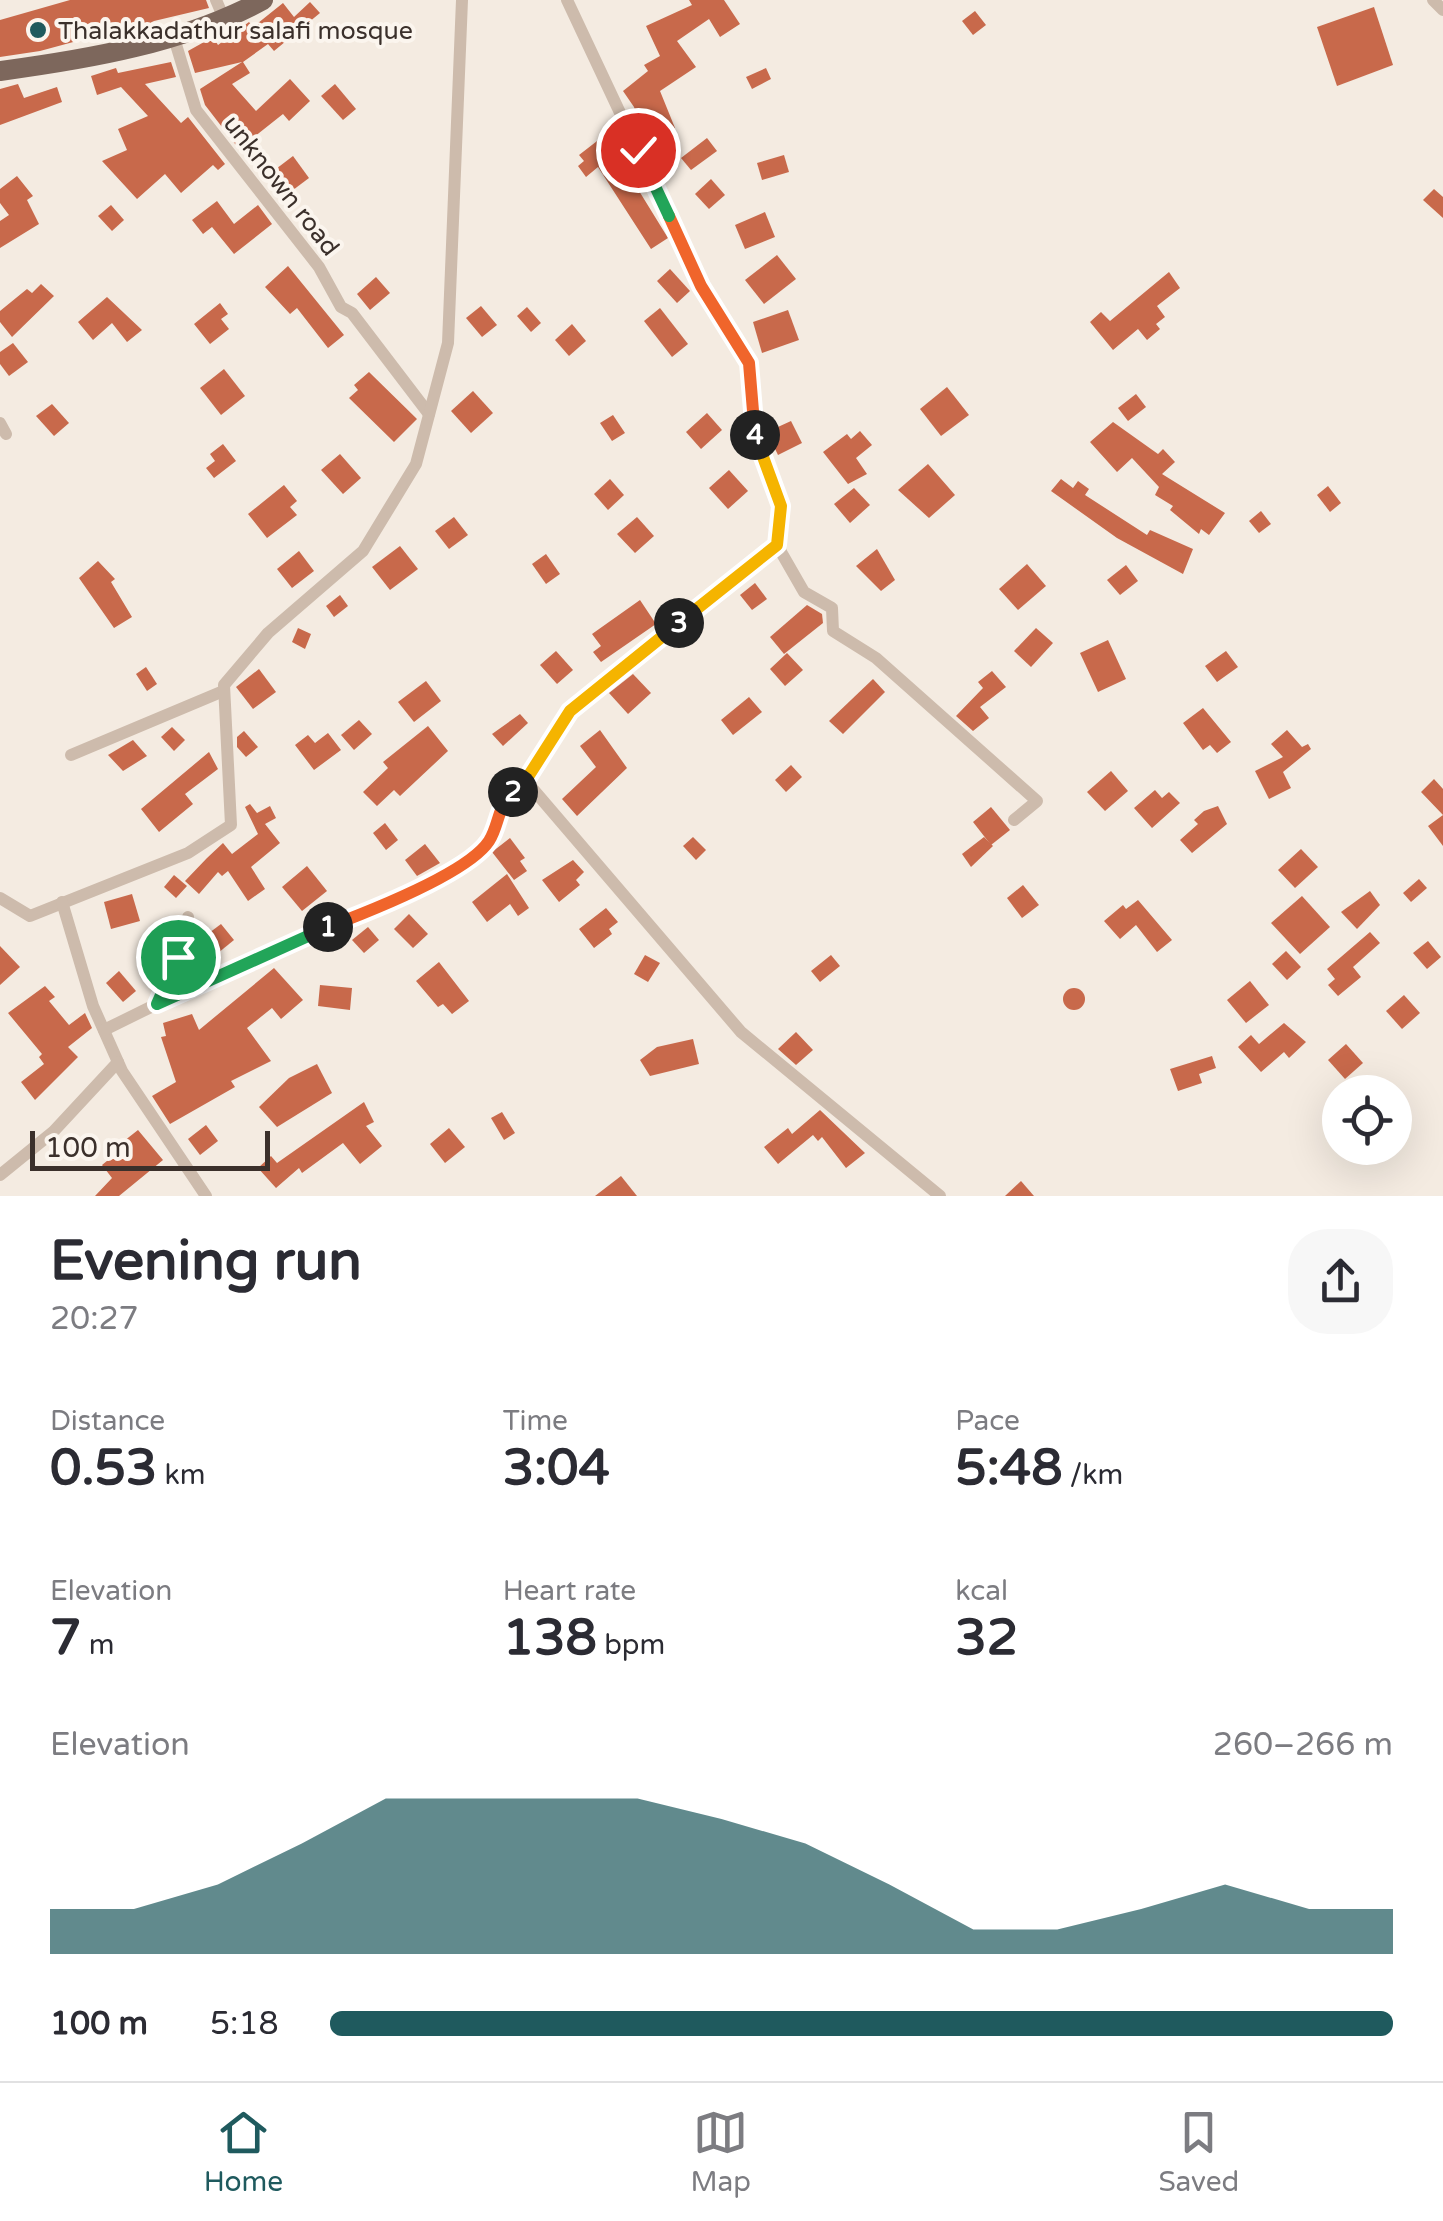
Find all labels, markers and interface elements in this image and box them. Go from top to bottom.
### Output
place label: Thalakkadathur salafi mosque [58,16,413,46]
marker: Thalakkadathur salafi mosque [27,19,49,41]
pin [596,108,681,193]
street label: unknown road [217,109,345,262]
icon: check [611,123,666,178]
pin: 4 [730,410,780,460]
text: 4 [746,418,764,452]
pin: 3 [654,598,704,648]
text: 3 [670,606,688,640]
pin: 2 [488,767,538,817]
text: 2 [504,775,522,809]
pin: 1 [303,902,353,952]
text: 1 [319,910,337,944]
pin [136,915,221,1000]
icon: arrive [151,930,206,985]
map controls [1322,1075,1412,1165]
button: locate [1322,1075,1412,1165]
scale bar [30,1126,270,1170]
text: 100 m [45,1131,131,1165]
text: Evening run [50,1229,362,1295]
button: share [1288,1229,1393,1334]
text: 20:27 [50,1300,139,1338]
text: Distance [50,1404,165,1438]
text: Time [503,1404,568,1438]
text: Pace [955,1404,1020,1438]
text: 0.53 [50,1438,157,1498]
text: 3:04 [503,1438,610,1498]
text: 5:48 [955,1438,1063,1498]
text: km [157,1458,205,1492]
text: /km [1063,1458,1123,1492]
text: Elevation [50,1574,172,1608]
text: Heart rate [503,1574,636,1608]
text: kcal [955,1574,1008,1608]
text: 7 [50,1608,81,1668]
text: 138 [503,1608,597,1668]
text: 32 [955,1608,1018,1668]
text: m [81,1628,114,1662]
text: bpm [597,1628,665,1662]
text: Elevation [50,1726,190,1764]
text: 260–266 m [1213,1726,1393,1764]
text: 100 m [50,2005,148,2043]
text: 5:18 [210,2005,279,2043]
tab: Home [204,2105,283,2199]
tab: Map [690,2105,751,2199]
tab: Saved [1158,2105,1239,2199]

